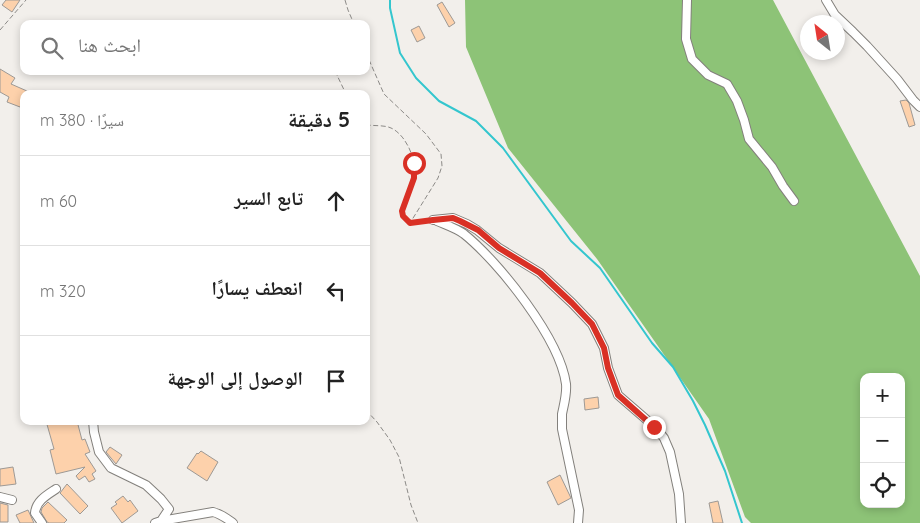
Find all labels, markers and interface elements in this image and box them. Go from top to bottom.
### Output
north arrow [800,15,845,60]
search box [20,20,370,75]
text: ابحث هنا [78,33,141,57]
icon: search [38,34,66,62]
text: 5 دقيقة [288,106,350,132]
text: سيرًا · 380 m [40,110,124,130]
route start [403,152,426,175]
text: تابع السير [234,186,303,210]
icon: ahead [322,187,350,215]
text: 60 m [40,191,77,211]
text: انعطف يسارًا [212,276,303,300]
icon: left [322,277,350,305]
text: 320 m [40,281,86,301]
text: الوصول إلى الوجهة [167,366,303,390]
icon: arrive [322,367,350,395]
map controls [860,373,905,508]
button: + [860,373,905,418]
route end [643,416,666,439]
button: − [860,418,905,463]
button: locate [860,463,905,508]

